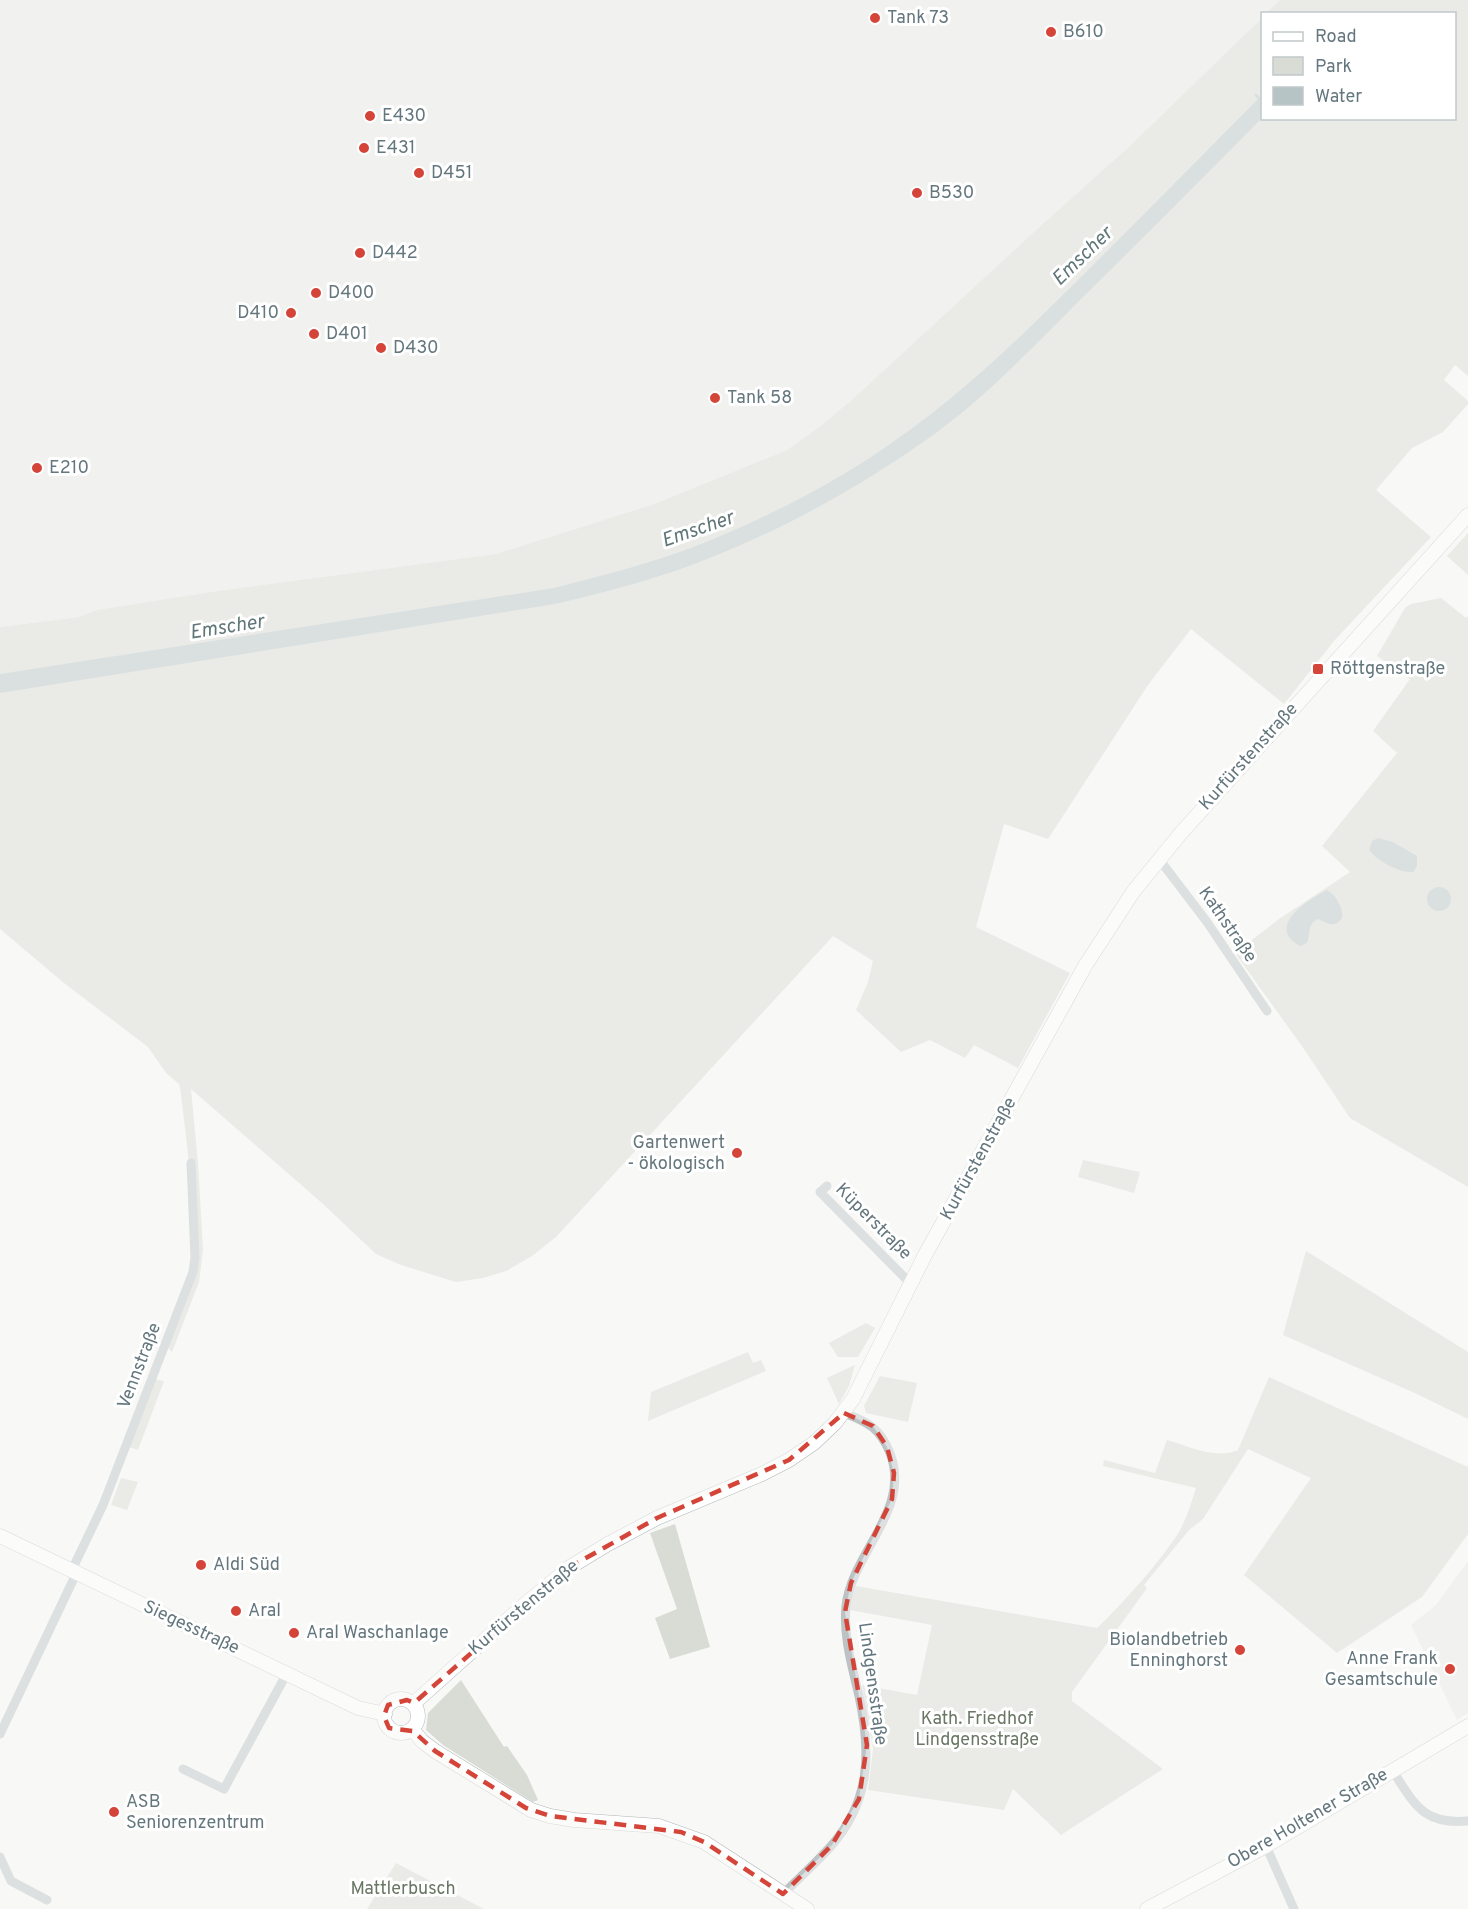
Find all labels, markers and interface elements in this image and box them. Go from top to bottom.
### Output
place label: Tank 73 [887,7,949,30]
marker: Tank 73 [868,11,882,25]
legend [1261,12,1456,120]
place label: B610 [1063,21,1104,44]
marker: B610 [1044,25,1058,39]
text: Road [1315,26,1357,49]
text: Park [1315,56,1352,79]
text: Water [1315,86,1362,109]
place label: E430 [382,105,426,128]
marker: E430 [363,109,377,123]
place label: E431 [376,137,415,160]
marker: E431 [357,141,371,155]
place label: D451 [431,162,472,185]
marker: D451 [412,166,426,180]
place label: B530 [929,182,974,205]
marker: B530 [910,186,924,200]
water label: Emscher [1047,221,1120,292]
place label: D442 [372,242,418,265]
marker: D442 [353,246,367,260]
place label: D400 [328,282,374,305]
marker: D400 [309,286,323,300]
place label: D410 [237,302,279,325]
marker: D410 [284,306,298,320]
place label: D401 [326,323,368,346]
marker: D401 [307,327,321,341]
place label: D430 [393,337,439,360]
marker: D430 [374,341,388,355]
place label: Tank 58 [727,387,792,410]
marker: Tank 58 [708,391,722,405]
place label: E210 [49,457,89,480]
marker: E210 [30,461,44,475]
water label: Emscher [658,505,739,554]
water label: Emscher [188,609,267,647]
place label: Röttgenstraße [1330,658,1445,681]
marker: Röttgenstraße [1311,662,1325,676]
street label: Kurfürstenstraße [1195,698,1303,816]
street label: Kathstraße [1192,883,1262,967]
street label: Kurfürstenstraße [936,1093,1022,1225]
place label: Gartenwert - ökologisch [627,1132,725,1176]
marker: Gartenwert - ökologisch [730,1146,744,1160]
street label: Küperstraße [830,1179,916,1265]
street label: Vennstraße [113,1320,167,1412]
place label: Aldi Süd [213,1554,280,1577]
street label: Kurfürstenstraße [464,1555,584,1661]
marker: Aldi Süd [194,1558,208,1572]
street label: Siegesstraße [139,1596,243,1660]
place label: Aral [248,1600,281,1623]
marker: Aral [229,1604,243,1618]
street label: Lindgensstraße [852,1621,892,1747]
place label: Aral Waschanlage [306,1622,449,1645]
marker: Aral Waschanlage [287,1626,301,1640]
place label: Biolandbetrieb Enninghorst [1109,1629,1228,1673]
marker: Biolandbetrieb Enninghorst [1233,1643,1247,1657]
place label: Anne Frank Gesamtschule [1325,1648,1438,1692]
marker: Anne Frank Gesamtschule [1443,1662,1457,1676]
park label: Kath. Friedhof Lindgensstraße [915,1708,1039,1752]
street label: Obere Holtener Straße [1224,1764,1392,1874]
place label: ASB Seniorenzentrum [126,1791,265,1835]
marker: ASB Seniorenzentrum [107,1805,121,1819]
park label: Mattlerbusch [350,1878,456,1901]

